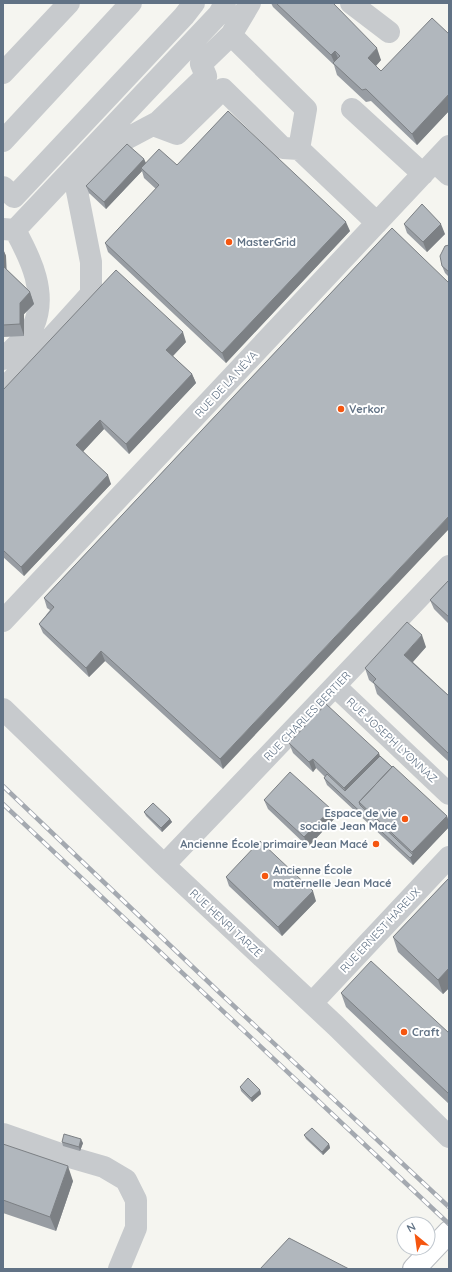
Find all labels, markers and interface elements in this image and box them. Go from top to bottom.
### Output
place label: MasterGrid [237,235,296,249]
marker: MasterGrid [224,237,234,247]
street label: RUE DE LA NÉVA [192,348,260,420]
place label: Verkor [349,402,385,416]
marker: Verkor [336,404,346,414]
street label: RUE CHARLES BERTIER [261,668,353,764]
street label: RUE JOSEPH LYONNAZ [344,694,440,786]
place label: Espace de vie sociale Jean Macé [300,806,398,833]
marker: Espace de vie sociale Jean Macé [400,814,410,824]
place label: Ancienne École primaire Jean Macé [180,837,369,851]
marker: Ancienne École primaire Jean Macé [371,839,381,849]
place label: Ancienne École maternelle Jean Macé [273,863,392,890]
marker: Ancienne École maternelle Jean Macé [260,871,270,881]
street label: RUE ERNEST HAREUX [337,884,423,975]
street label: RUE HENRI TARZÉ [187,886,265,960]
place label: Craft [412,1025,440,1039]
marker: Craft [399,1027,409,1037]
north arrow [396,1216,436,1256]
text: N [404,1219,418,1235]

